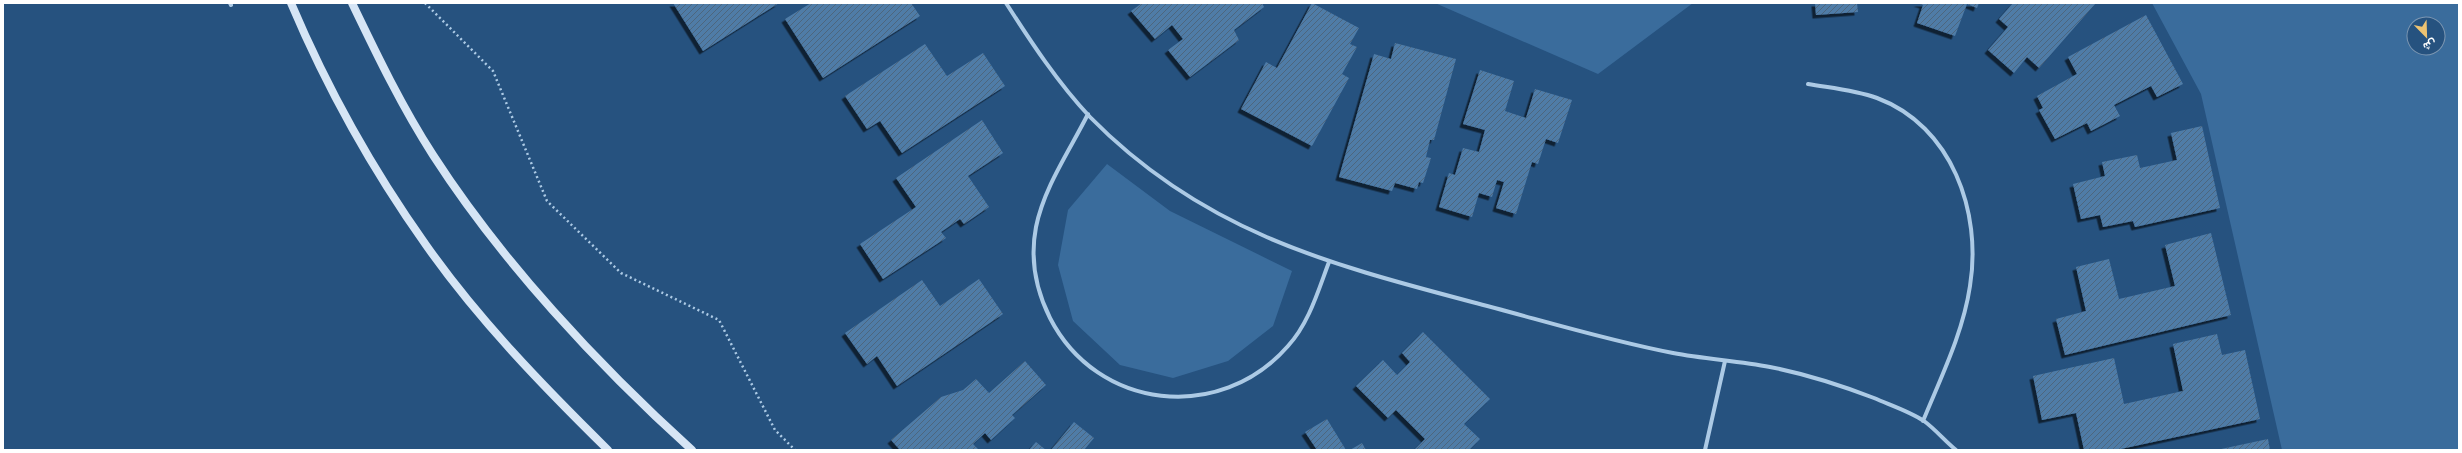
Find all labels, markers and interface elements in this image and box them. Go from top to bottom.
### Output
north arrow [2406,16,2446,56]
text: ش [2421,36,2439,54]

